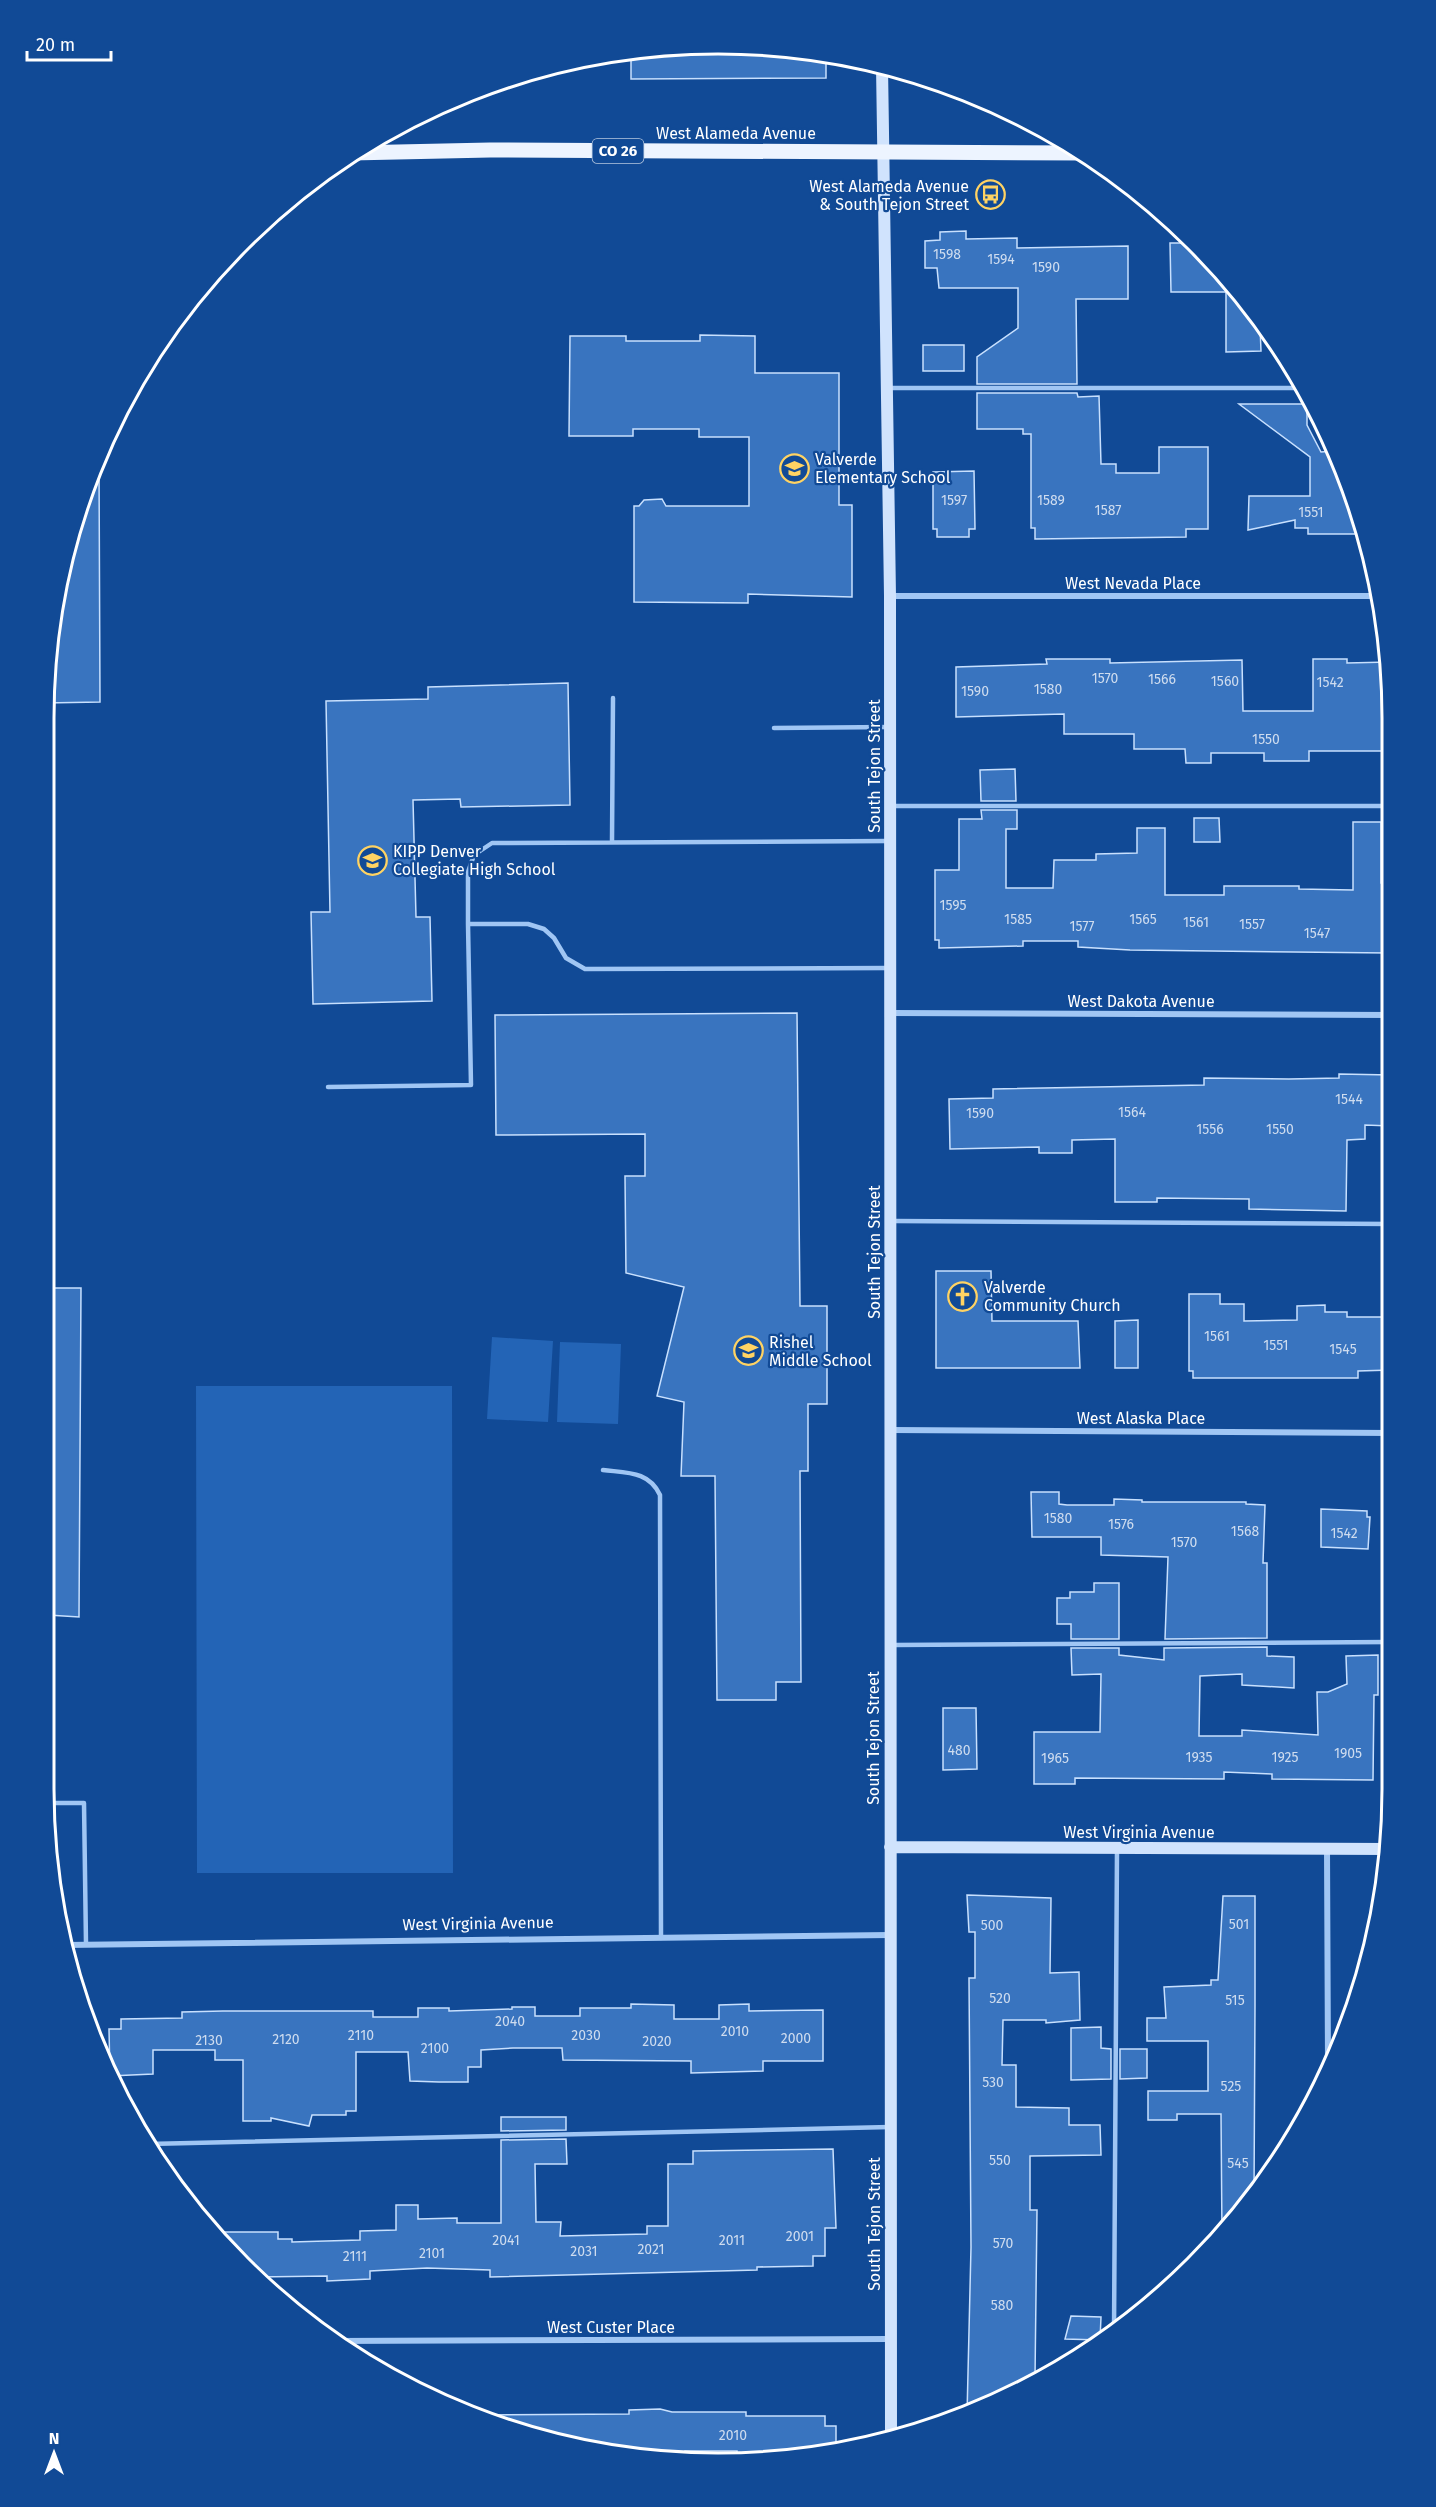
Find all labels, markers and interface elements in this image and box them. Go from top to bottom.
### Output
scale bar [27,24,111,62]
text: 20 m [36,34,75,56]
street label: West Alameda Avenue [656,124,816,143]
road number: CO 26 [592,139,644,163]
place label: West Alameda Avenue & South Tejon Street [809,177,969,214]
bus stop icon: West Alameda Avenue & South Tejon Street [974,179,1006,211]
house number: 1598 [933,246,961,263]
house number: 1594 [987,251,1015,268]
house number: 1590 [1032,259,1060,276]
place label: Valverde Elementary School [815,450,951,487]
school or university icon: Valverde Elementary School [778,452,810,484]
house number: 1597 [941,492,967,509]
house number: 1589 [1037,492,1065,509]
house number: 1587 [1095,502,1121,519]
house number: 1551 [1298,504,1324,521]
street label: West Nevada Place [1065,574,1201,593]
house number: 1570 [1092,670,1118,687]
house number: 1566 [1148,671,1176,688]
house number: 1560 [1211,673,1239,690]
house number: 1542 [1316,674,1344,691]
house number: 1580 [1034,681,1062,698]
house number: 1590 [961,683,989,700]
street label: South Tejon Street [865,699,884,833]
house number: 1550 [1252,731,1280,748]
place label: KIPP Denver Collegiate High School [393,842,556,879]
school or university icon: KIPP Denver Collegiate High School [356,844,388,876]
house number: 1595 [939,897,967,914]
house number: 1585 [1004,911,1032,928]
house number: 1565 [1129,911,1157,928]
house number: 1561 [1183,914,1209,931]
house number: 1557 [1239,916,1265,933]
house number: 1577 [1069,918,1095,935]
house number: 1547 [1304,925,1330,942]
street label: West Dakota Avenue [1067,992,1215,1011]
house number: 1544 [1335,1091,1364,1108]
house number: 1564 [1118,1104,1147,1121]
house number: 1590 [966,1105,994,1122]
house number: 1556 [1196,1121,1224,1138]
house number: 1550 [1266,1121,1294,1138]
street label: South Tejon Street [865,1185,884,1319]
place label: Valverde Community Church [984,1278,1121,1315]
church icon: Valverde Community Church [947,1280,979,1312]
house number: 1561 [1204,1328,1230,1345]
place label: Rishel Middle School [769,1333,872,1370]
school or university icon: Rishel Middle School [732,1335,764,1367]
house number: 1551 [1263,1337,1289,1354]
house number: 1545 [1329,1341,1357,1358]
street label: West Alaska Place [1077,1409,1205,1428]
house number: 1580 [1044,1510,1072,1527]
house number: 1576 [1108,1516,1134,1533]
house number: 1568 [1231,1523,1259,1540]
house number: 1542 [1330,1525,1358,1542]
house number: 1570 [1171,1534,1197,1551]
street label: South Tejon Street [864,1671,883,1805]
house number: 480 [948,1742,971,1759]
house number: 1905 [1334,1745,1362,1762]
house number: 1935 [1185,1749,1213,1766]
house number: 1925 [1271,1749,1299,1766]
house number: 1965 [1041,1750,1069,1767]
street label: West Virginia Avenue [1063,1823,1215,1842]
street label: West Virginia Avenue [402,1913,554,1934]
house number: 501 [1229,1916,1249,1933]
house number: 500 [981,1917,1004,1934]
house number: 520 [989,1990,1011,2007]
house number: 515 [1225,1992,1245,2009]
house number: 2040 [495,2013,525,2030]
house number: 2010 [721,2023,749,2040]
house number: 2110 [348,2027,374,2044]
house number: 2030 [571,2027,601,2044]
house number: 2000 [781,2030,811,2047]
house number: 2120 [272,2031,300,2048]
house number: 2130 [195,2032,223,2049]
house number: 2020 [642,2033,672,2050]
house number: 2100 [421,2040,449,2057]
house number: 530 [982,2074,1004,2091]
house number: 525 [1221,2078,1241,2095]
house number: 550 [989,2152,1011,2169]
house number: 545 [1227,2155,1249,2172]
street label: South Tejon Street [865,2157,884,2291]
house number: 2001 [786,2228,814,2245]
house number: 2041 [492,2232,520,2249]
house number: 2011 [719,2232,745,2249]
house number: 570 [993,2235,1013,2252]
house number: 2021 [637,2241,665,2258]
house number: 2031 [570,2243,598,2260]
house number: 2101 [419,2245,445,2262]
house number: 2111 [343,2248,367,2265]
house number: 580 [991,2297,1013,2314]
street label: West Custer Place [547,2318,675,2337]
north arrow [24,2423,84,2483]
house number: 2010 [719,2427,747,2444]
text: N [49,2429,59,2448]

